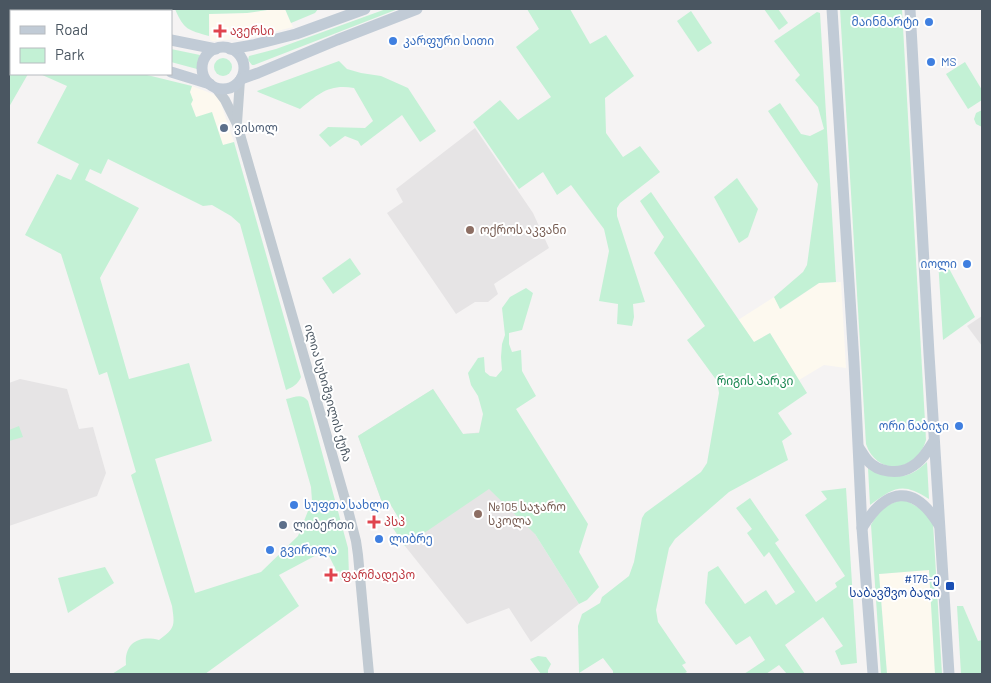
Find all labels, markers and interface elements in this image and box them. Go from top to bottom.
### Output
legend [10,10,172,75]
place label: მაინმარტი [851,14,919,29]
marker: მაინმარტი [923,16,935,28]
text: Road [55,20,88,38]
place label: ავერსი [230,23,274,38]
marker: ავერსი [214,25,226,37]
place label: კარფური სითი [403,33,494,48]
marker: კარფური სითი [387,35,399,47]
text: Park [55,45,85,63]
place label: MS [941,54,957,68]
marker: MS [925,56,937,68]
place label: ვისოლ [234,120,278,136]
marker: ვისოლ [218,122,230,134]
place label: ოქროს აკვანი [480,222,566,237]
marker: ოქროს აკვანი [464,224,476,236]
place label: იოლი [921,256,957,272]
marker: იოლი [961,258,973,270]
street label: ილია სუხიშვილის ქუჩა [301,322,355,464]
park label: რიგის პარკი [717,373,793,388]
place label: ორი ნაბიჯი [879,418,949,433]
marker: ორი ნაბიჯი [953,420,965,432]
place label: სუფთა სახლი [304,497,389,513]
marker: სუფთა სახლი [288,499,300,511]
place label: №105 საჯარო სკოლა [488,499,566,529]
marker: №105 საჯარო სკოლა [472,508,484,520]
place label: პსპ [384,514,405,528]
marker: პსპ [368,516,380,528]
place label: ლიბერთი [293,517,354,533]
marker: ლიბერთი [277,519,289,531]
place label: ლიბრე [389,531,433,547]
marker: ლიბრე [373,533,385,545]
place label: გვირილა [280,542,337,558]
marker: გვირილა [264,544,276,556]
place label: ფარმადეპო [341,567,415,583]
marker: ფარმადეპო [325,569,337,581]
place label: #176-ე საბავშვო ბაღი [849,571,940,601]
marker: #176-ე საბავშვო ბაღი [944,580,956,592]

